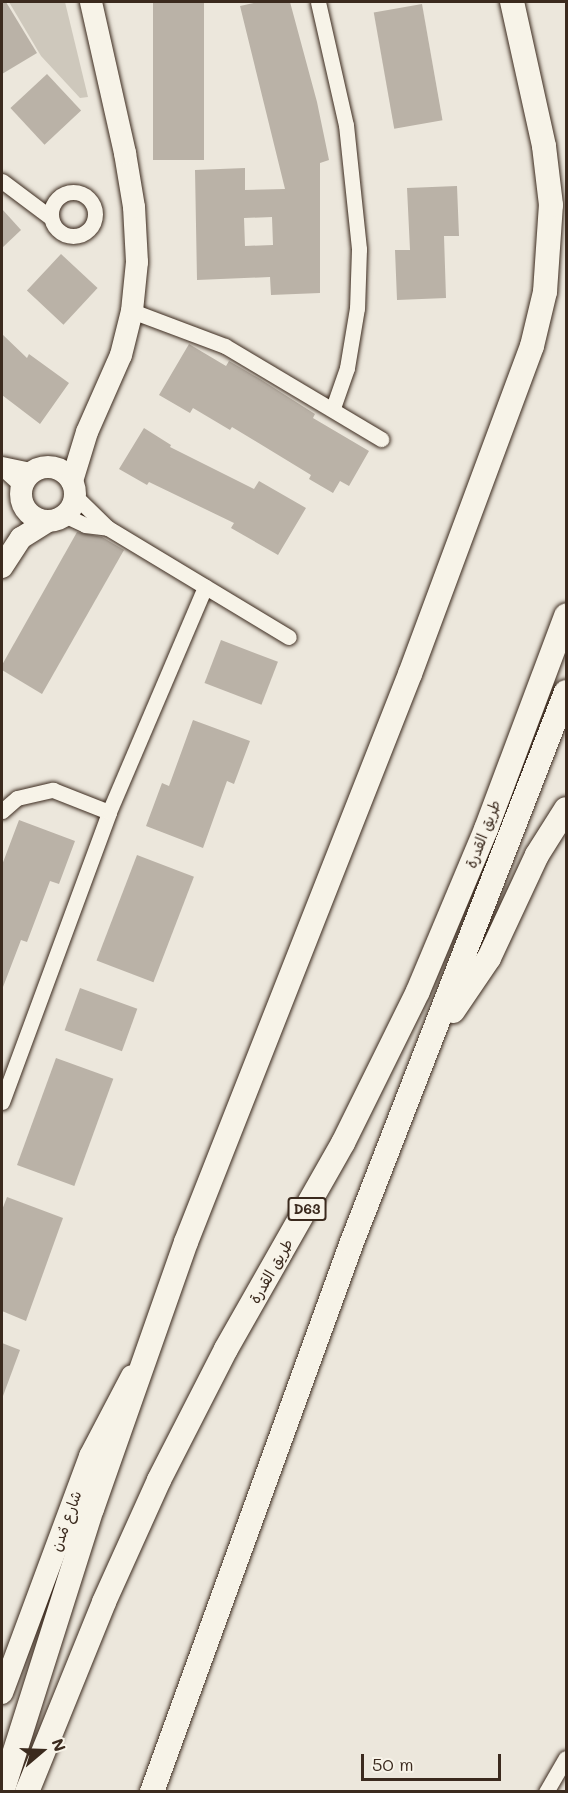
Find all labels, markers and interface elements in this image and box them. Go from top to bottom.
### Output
street label: طريق القدرة [462,797,504,871]
road number: D63 [288,1198,326,1220]
street label: طريق القدرة [245,1235,297,1307]
street label: شارع مُدن [47,1488,85,1554]
north arrow [12,1721,72,1781]
text: N [48,1736,71,1754]
scale bar [364,1742,504,1780]
text: 50 m [372,1752,414,1776]

